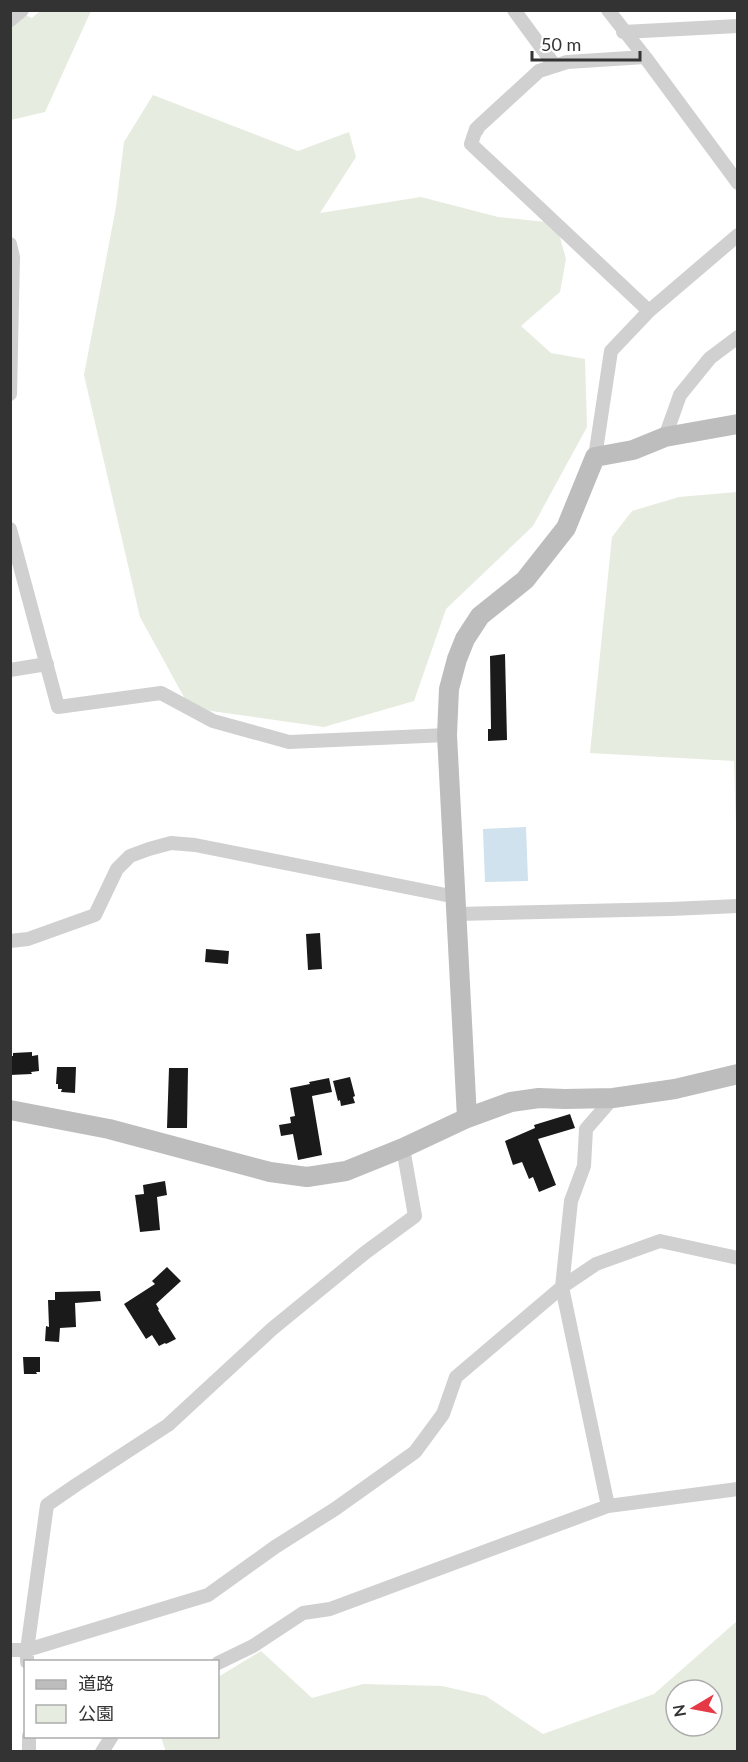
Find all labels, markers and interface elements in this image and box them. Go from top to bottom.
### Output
scale bar [532,24,640,62]
text: 50 m [541,33,581,55]
legend [24,1660,219,1738]
text: 道路 [78,1672,114,1694]
north arrow [664,1678,724,1738]
text: 公園 [78,1702,114,1724]
text: N [668,1703,689,1718]

